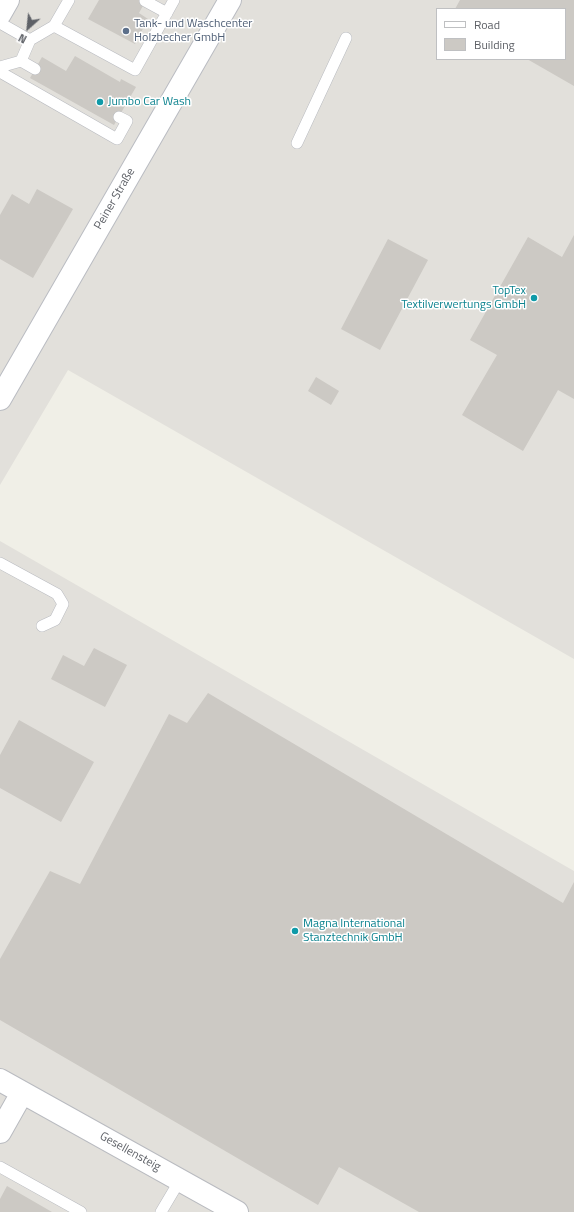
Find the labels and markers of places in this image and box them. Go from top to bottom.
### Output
place label: Tank- und Waschcenter Holzbecher GmbH [134,17,252,45]
marker: Tank- und Waschcenter Holzbecher GmbH [121,26,131,36]
place label: Jumbo Car Wash [108,95,191,109]
marker: Jumbo Car Wash [95,97,105,107]
place label: TopTex Textilverwertungs GmbH [401,284,526,312]
marker: TopTex Textilverwertungs GmbH [529,293,539,303]
place label: Magna International Stanztechnik GmbH [303,917,405,945]
marker: Magna International Stanztechnik GmbH [290,926,300,936]

